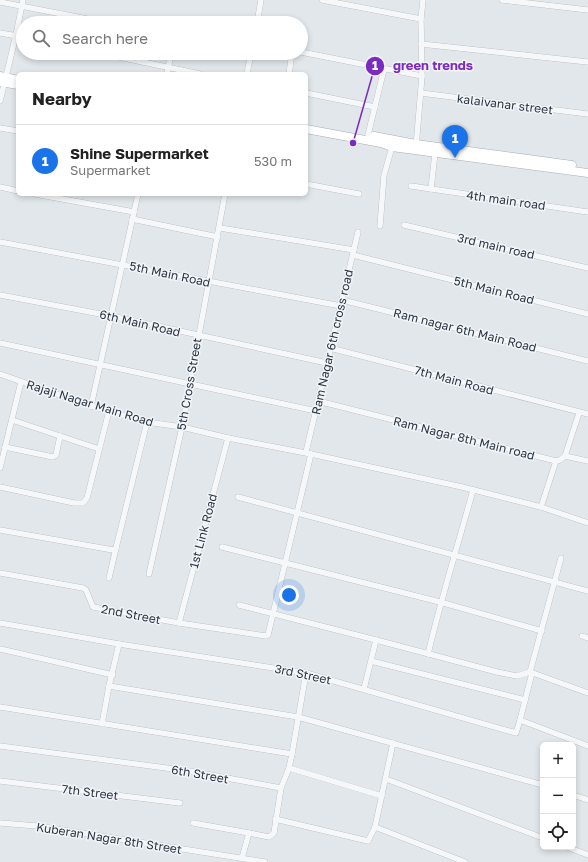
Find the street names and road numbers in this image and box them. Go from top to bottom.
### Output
street label: kalaivanar street [456,91,554,117]
street label: 4th main road [466,187,546,213]
street label: 3rd main road [456,230,536,262]
street label: 5th Main Road [128,258,212,290]
street label: Ram Nagar 6th cross road [308,268,356,416]
street label: 5th Main Road [452,273,536,307]
street label: Ram nagar 6th Main Road [392,305,538,355]
street label: 6th Main Road [98,306,182,340]
street label: 5th Cross Street [174,337,205,431]
street label: 7th Main Road [413,362,495,398]
street label: Rajaji Nagar Main Road [25,377,155,429]
street label: Ram Nagar 8th Main road [392,413,536,463]
street label: 1st Link Road [186,492,220,570]
street label: 2nd Street [100,601,162,627]
street label: 3rd Street [273,661,333,687]
street label: 6th Street [170,762,230,786]
street label: 7th Street [61,781,119,803]
street label: Kuberan Nagar 8th Street [35,819,183,857]

